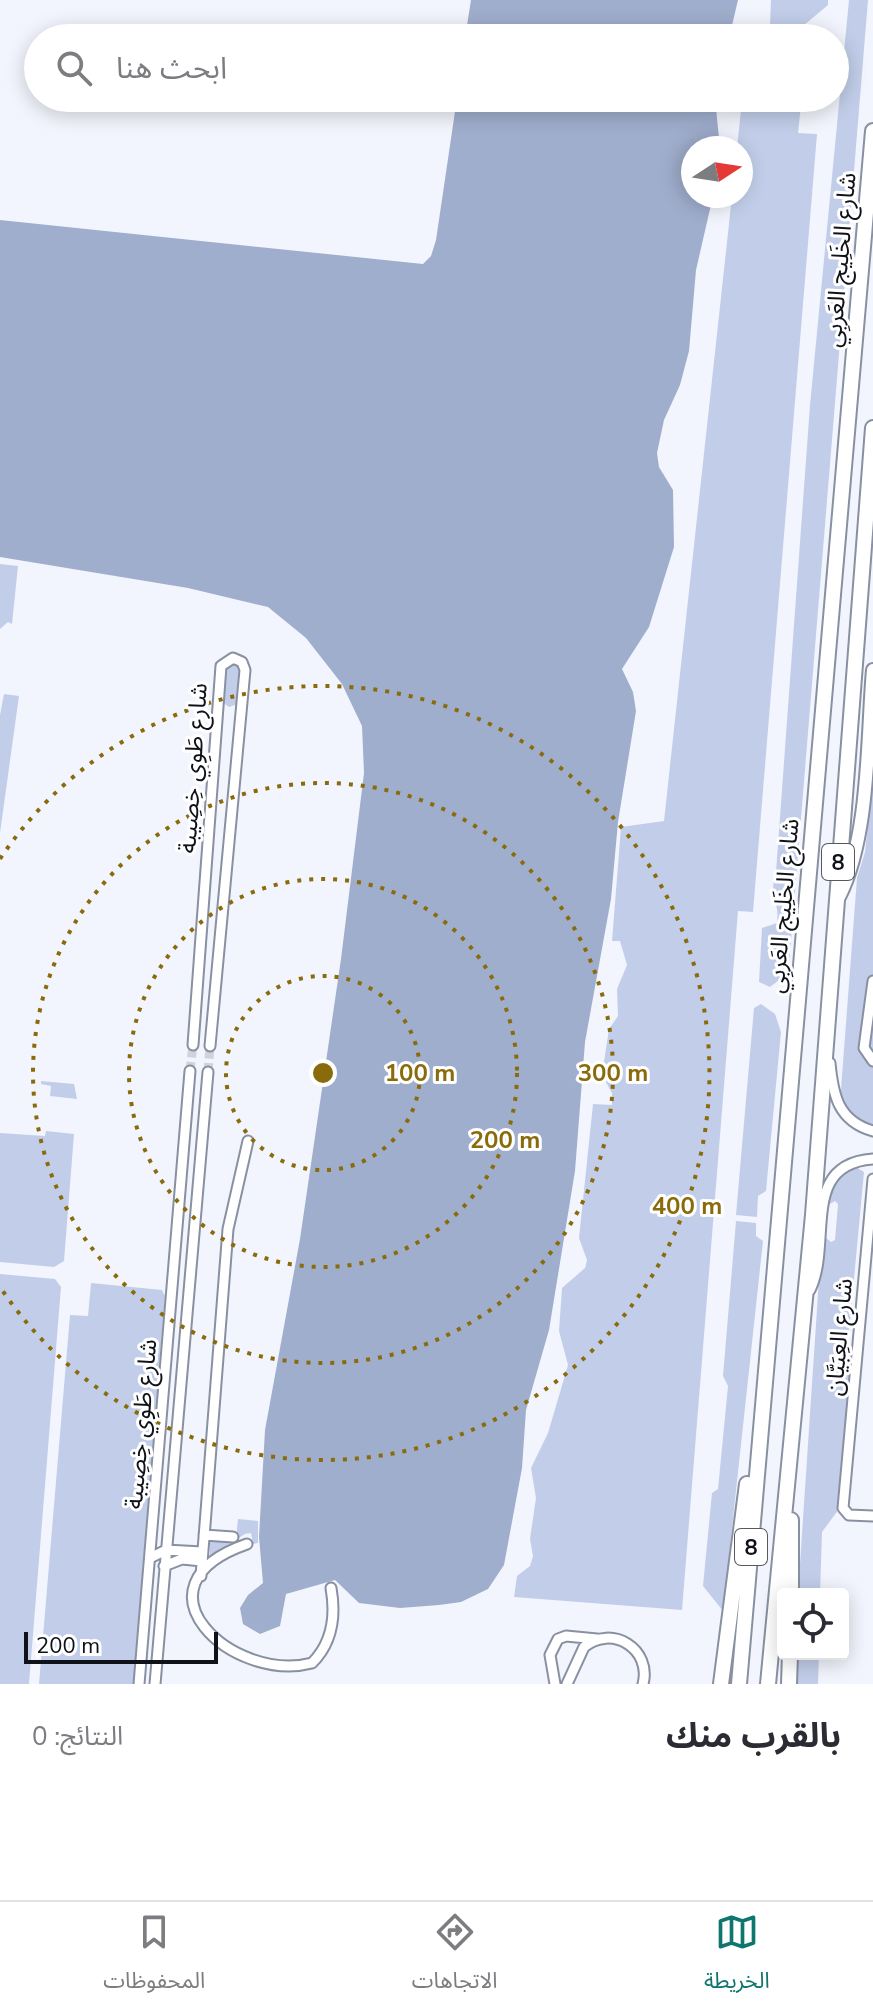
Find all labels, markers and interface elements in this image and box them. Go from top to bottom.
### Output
search box [24,24,849,112]
icon: search [52,46,96,90]
text: ابحث هنا [116,48,227,89]
north arrow [681,136,753,208]
street label: شارع الخَلِيج العَربِي [816,171,866,349]
street label: شارع طَوِي خِصِيبة [171,682,218,854]
street label: شارع الخَلِيج العَربِي [759,817,809,995]
road number: 8 [822,844,854,880]
text: 100 m [385,1057,455,1089]
text: 300 m [578,1057,648,1089]
centre of rings [309,1059,337,1087]
text: 200 m [470,1124,540,1156]
text: 400 m [652,1190,722,1222]
street label: شارع العِبَيَّان [818,1277,861,1397]
street label: شارع طَوِي خِصِيبة [118,1338,167,1511]
road number: 8 [735,1529,767,1565]
map controls [777,1588,849,1660]
button: locate [777,1588,849,1660]
scale bar [24,1628,218,1664]
text: 200 m [36,1631,100,1661]
text: بالقرب منك [666,1713,841,1759]
text: النتائج: 0 [32,1719,123,1754]
tab: المحفوظات [103,1910,205,2004]
tab: الاتجاهات [412,1910,498,2004]
tab: الخريطة [704,1910,770,2004]

